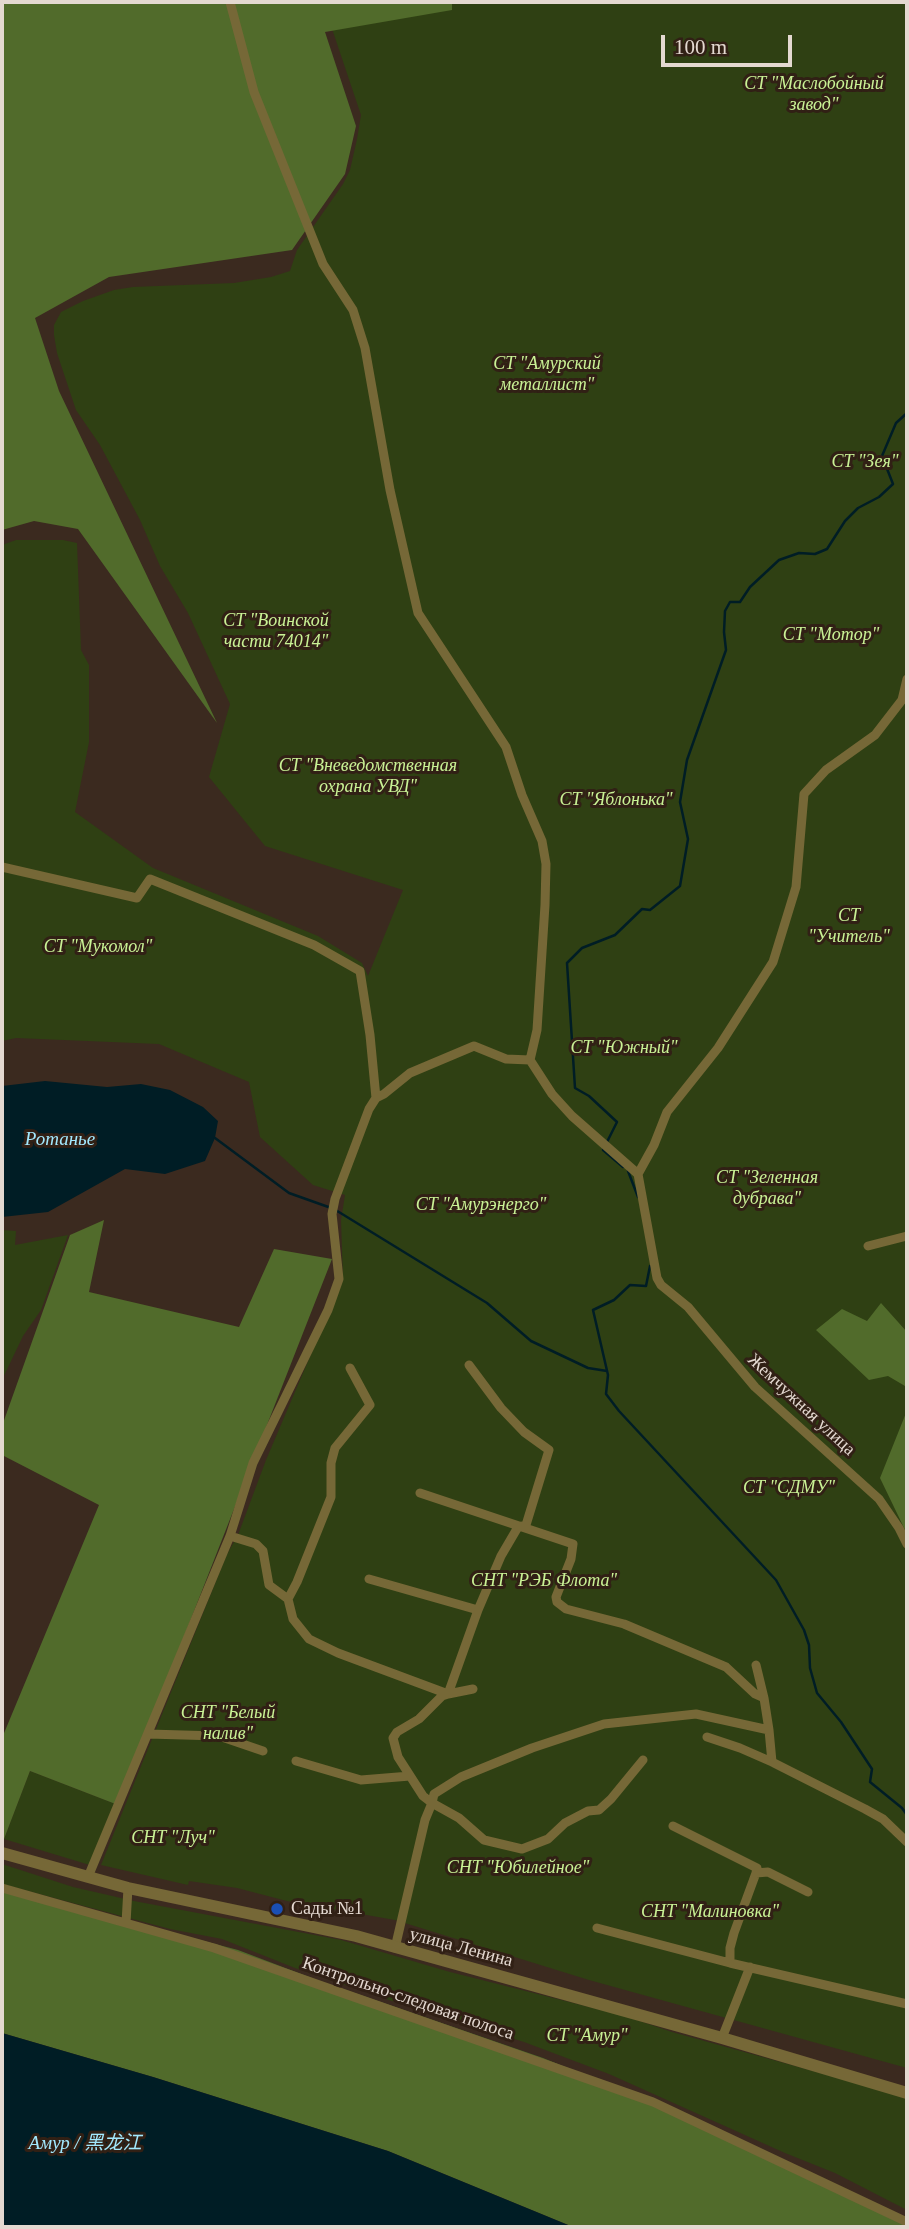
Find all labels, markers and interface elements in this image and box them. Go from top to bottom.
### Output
scale bar [664,21,795,65]
text: 100 m [674,35,727,59]
park label: СТ "Маслобойный завод" [744,73,884,116]
park label: СТ "Амурский металлист" [493,353,601,396]
park label: СТ "Зея" [832,451,898,473]
park label: СТ "Воинской части 74014" [223,610,329,652]
park label: СТ "Мотор" [783,624,879,646]
park label: СТ "Вневедомственная охрана УВД" [279,755,457,798]
park label: СТ "Яблонька" [559,789,673,811]
park label: СТ "Учитель" [808,905,890,948]
park label: СТ "Мукомол" [44,936,152,958]
park label: СТ "Южный" [570,1037,678,1059]
water label: Ротанье [25,1129,95,1151]
park label: СТ "Зеленная дубрава" [716,1167,818,1210]
park label: СТ "Амурэнерго" [416,1194,546,1216]
street label: Жемчужная улица [743,1349,859,1461]
park label: СТ "СДМУ" [743,1477,835,1499]
park label: СНТ "РЭБ Флота" [471,1570,617,1592]
park label: СНТ "Белый налив" [181,1702,275,1744]
park label: СНТ "Луч" [131,1827,215,1849]
park label: СНТ "Юбилейное" [447,1857,589,1879]
place label: Сады №1 [291,1898,363,1920]
marker: Сады №1 [269,1901,285,1917]
park label: СНТ "Малиновка" [641,1901,779,1923]
street label: улица Ленина [407,1924,515,1972]
street label: Контрольно-следовая полоса [299,1953,517,2045]
park label: СТ "Амур" [547,2025,627,2047]
water label: Амур / 黑龙江 [28,2133,142,2155]

